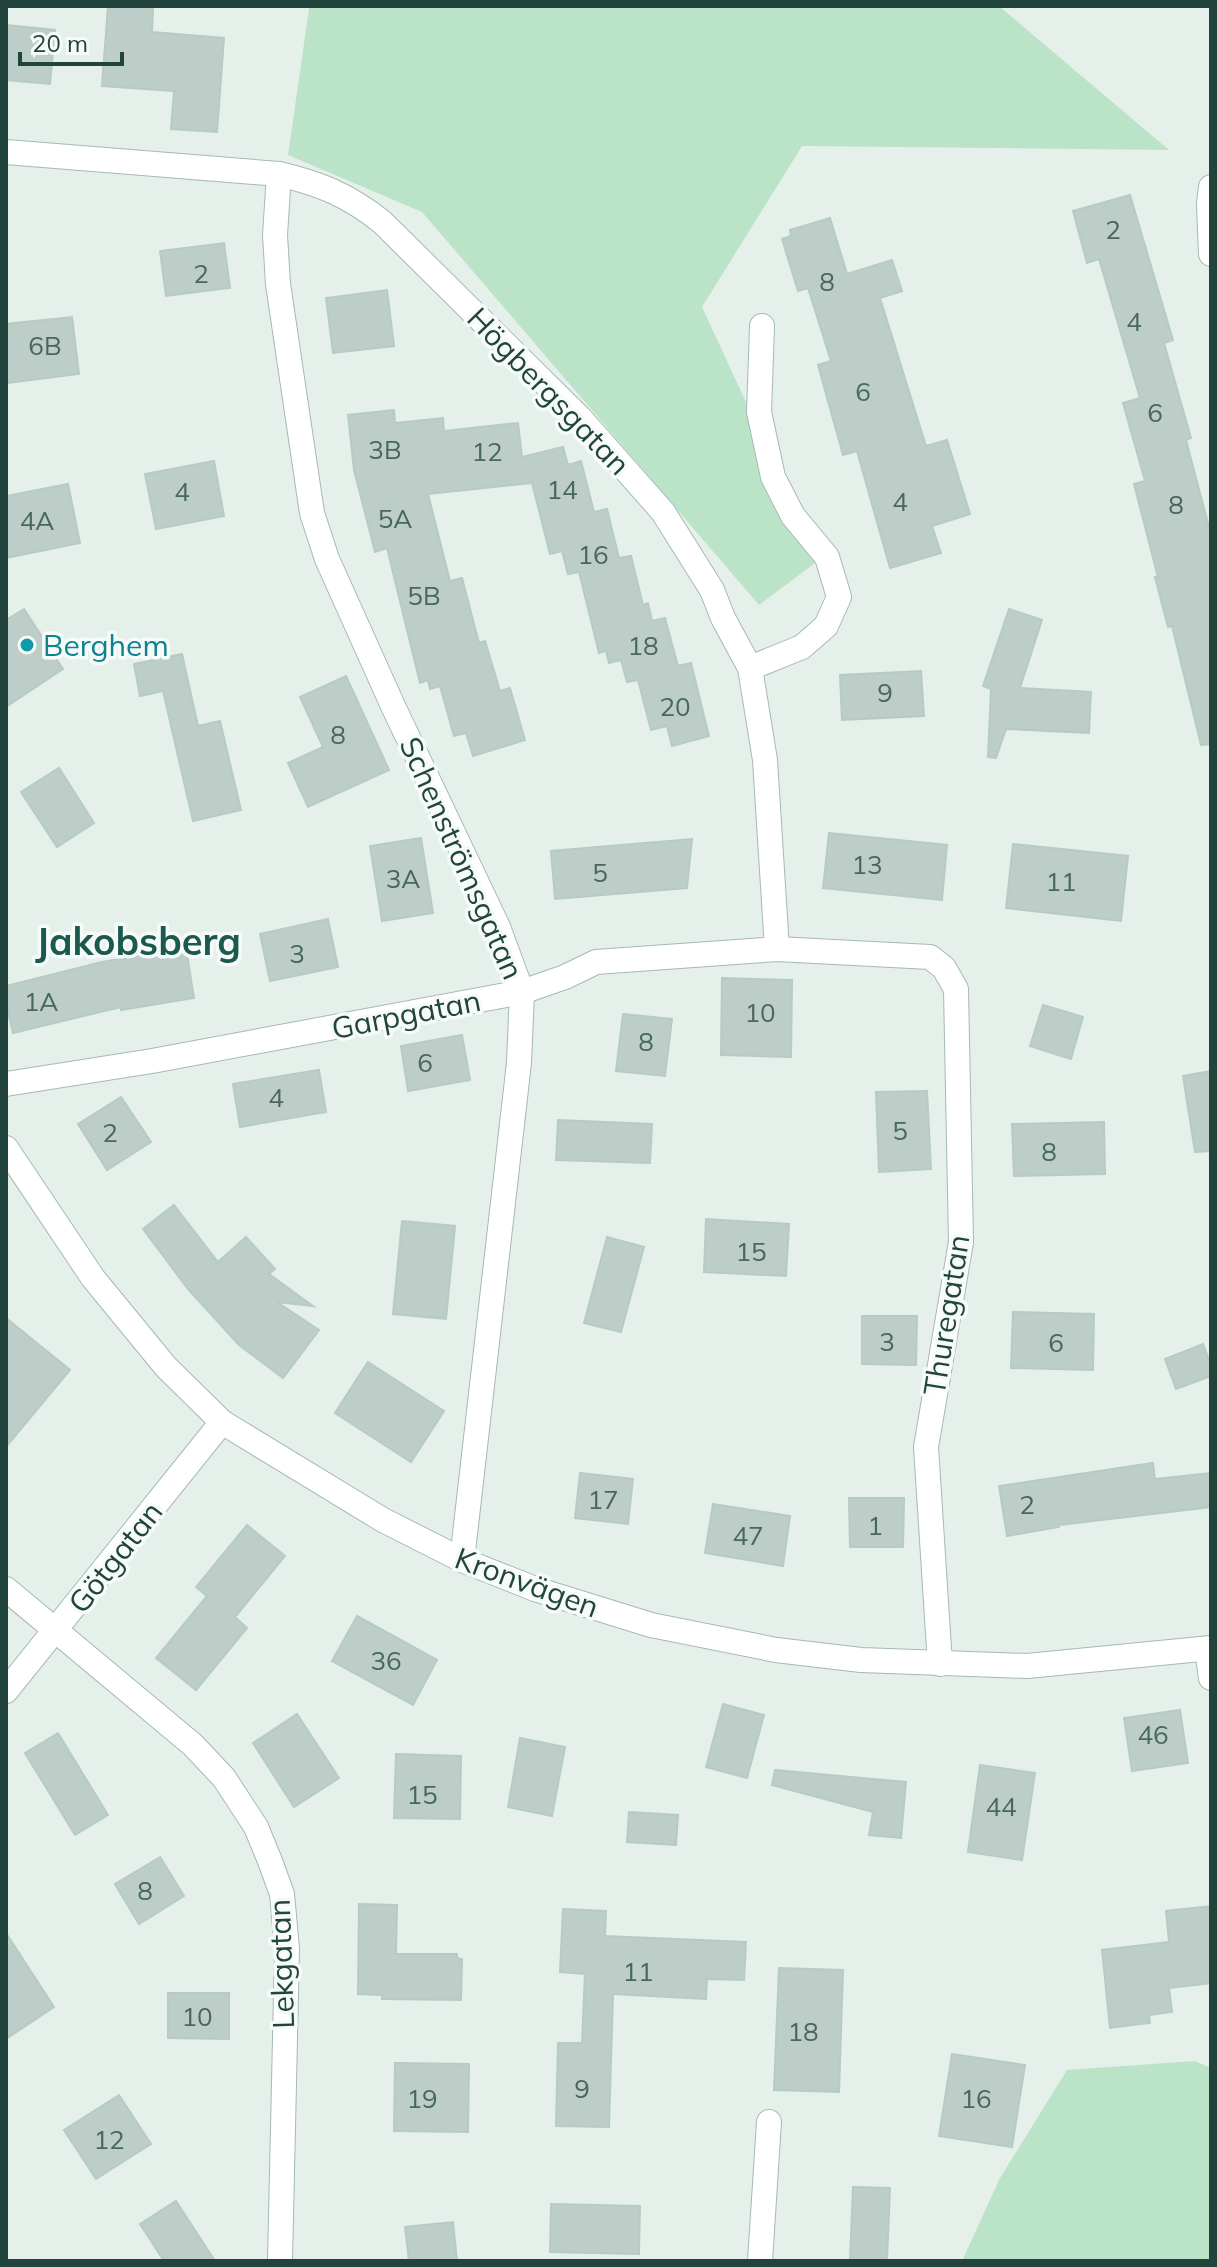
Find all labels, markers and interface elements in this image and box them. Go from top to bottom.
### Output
scale bar [20,16,122,66]
text: 20 m [32,28,88,58]
house number: 2 [1105,213,1121,246]
house number: 2 [193,257,209,290]
house number: 8 [819,265,835,298]
street label: Högbergsgatan [459,299,639,483]
house number: 4 [1126,305,1142,338]
house number: 6B [28,329,62,362]
house number: 6 [855,375,871,408]
house number: 6 [1147,396,1163,429]
house number: 3B [368,433,402,466]
house number: 12 [471,435,503,468]
house number: 14 [546,473,578,506]
house number: 4 [174,475,190,508]
house number: 4 [892,485,908,518]
house number: 8 [1168,488,1184,521]
house number: 5A [378,502,412,535]
house number: 4A [20,504,54,537]
house number: 16 [577,538,609,571]
house number: 5B [407,579,441,612]
place label: Berghem [43,626,169,664]
house number: 18 [627,629,659,662]
marker: Berghem [18,636,36,654]
house number: 9 [877,676,893,709]
house number: 20 [659,690,691,723]
house number: 8 [330,718,346,751]
street label: Schenströmsgatan [391,731,533,985]
house number: 13 [851,848,883,881]
house number: 5 [592,856,608,889]
house number: 3A [386,862,420,895]
house number: 11 [1045,865,1077,898]
district label: Jakobsberg [35,917,241,965]
house number: 3 [289,937,305,970]
street label: Garpgatan [328,981,484,1047]
house number: 1A [24,985,58,1018]
house number: 10 [744,996,776,1029]
house number: 8 [638,1025,654,1058]
house number: 6 [417,1046,433,1079]
house number: 4 [268,1081,284,1114]
house number: 5 [892,1114,908,1147]
house number: 2 [102,1116,118,1149]
house number: 8 [1041,1135,1057,1168]
street label: Thuregatan [915,1232,977,1398]
house number: 15 [735,1235,767,1268]
house number: 3 [879,1325,895,1358]
house number: 6 [1048,1326,1064,1359]
house number: 17 [587,1483,619,1516]
house number: 2 [1019,1488,1035,1521]
street label: Götgatan [60,1494,170,1620]
house number: 1 [867,1509,883,1542]
house number: 47 [732,1519,764,1552]
street label: Kronvägen [450,1538,604,1626]
house number: 36 [370,1644,402,1677]
house number: 46 [1137,1718,1169,1751]
house number: 15 [406,1778,438,1811]
house number: 44 [985,1790,1017,1823]
house number: 8 [137,1874,153,1907]
street label: Lekgatan [260,1898,302,2030]
house number: 11 [622,1955,654,1988]
house number: 10 [181,2000,213,2033]
house number: 18 [787,2015,819,2048]
house number: 9 [574,2072,590,2105]
house number: 19 [406,2082,438,2115]
house number: 16 [960,2082,992,2115]
house number: 12 [93,2123,125,2156]

